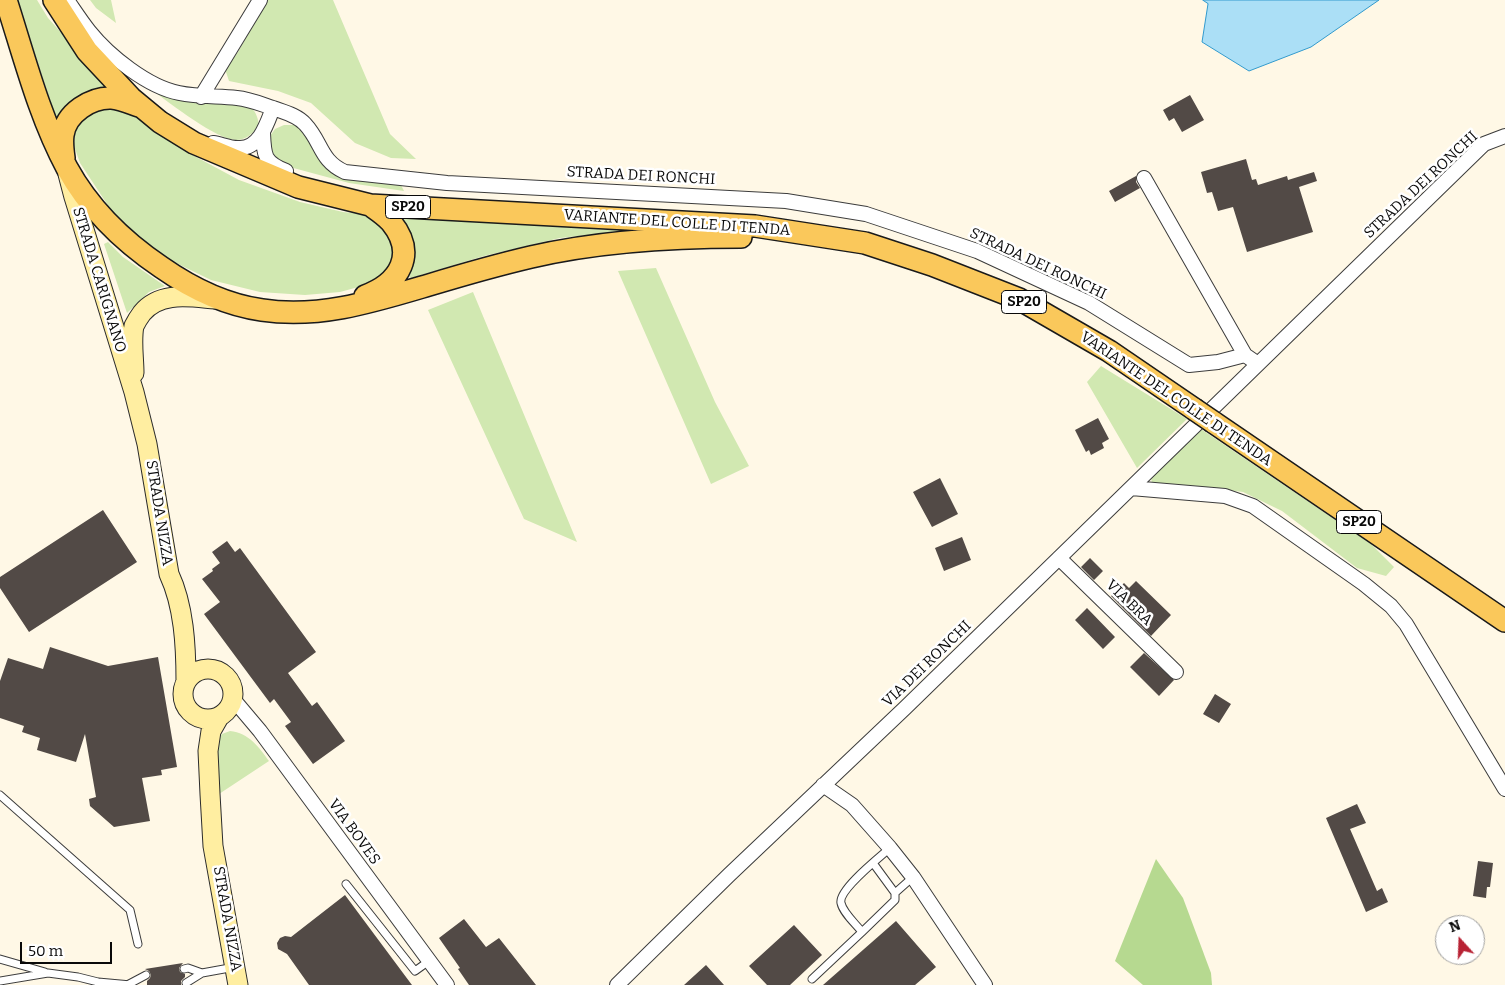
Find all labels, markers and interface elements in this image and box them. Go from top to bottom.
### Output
street label: STRADA DEI RONCHI [1360,128,1482,242]
street label: STRADA DEI RONCHI [566,163,716,189]
road number: SP20 [386,196,430,218]
street label: STRADA CARIGNANO [68,205,130,355]
street label: VARIANTE DEL COLLE DI TENDA [563,206,791,240]
street label: STRADA DEI RONCHI [967,224,1109,304]
road number: SP20 [1002,290,1046,314]
street label: VARIANTE DEL COLLE DI TENDA [1077,328,1275,470]
street label: STRADA NIZZA [142,459,176,567]
road number: SP20 [1336,511,1382,534]
street label: VIA BRA [1102,576,1156,630]
street label: VIA DEI RONCHI [879,617,975,711]
street label: VIA BOVES [324,796,384,868]
street label: STRADA NIZZA [209,865,245,973]
north arrow [1435,915,1485,965]
text: N [1447,917,1463,936]
scale bar [22,932,115,964]
text: 50 m [28,942,63,960]

